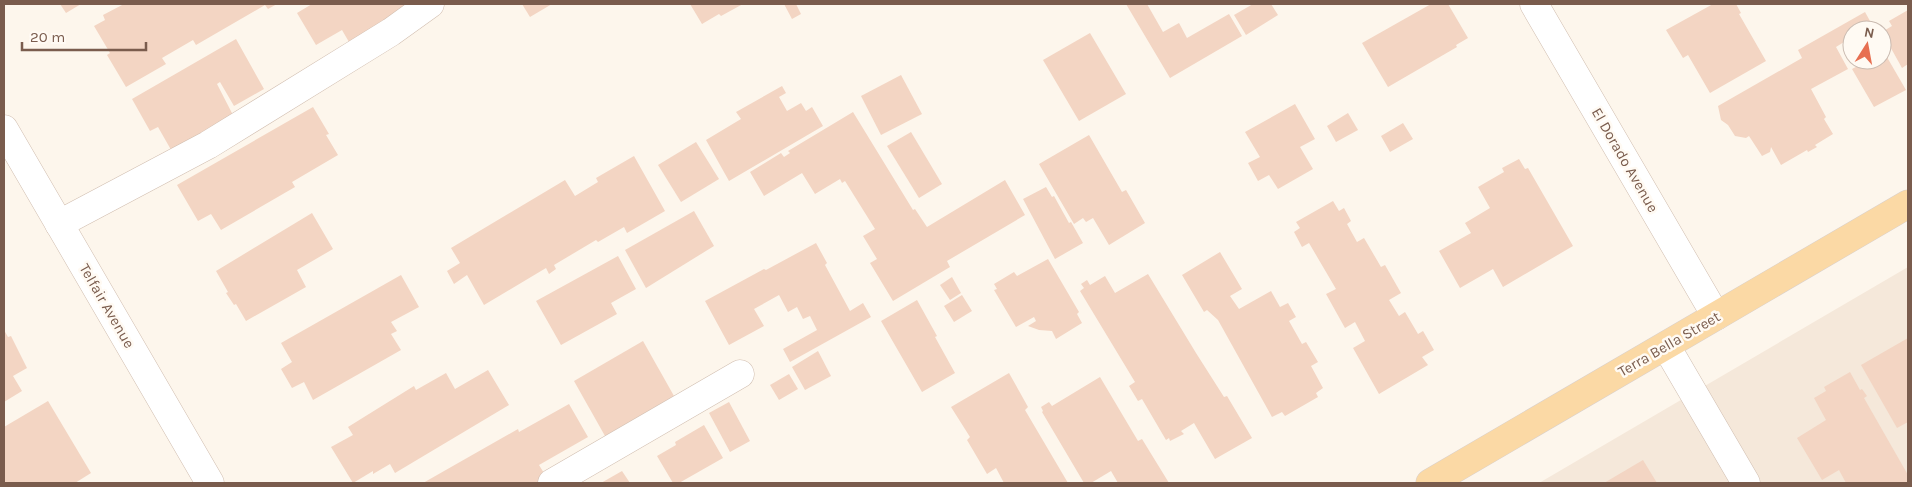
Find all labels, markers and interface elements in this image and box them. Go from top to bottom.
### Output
scale bar [22,20,146,52]
north arrow [1842,20,1892,70]
text: N [1863,23,1876,42]
text: 20 m [30,28,65,46]
street label: El Dorado Avenue [1588,104,1662,216]
street label: Telfair Avenue [76,261,138,351]
street label: Terra Bella Street [1615,307,1724,381]

